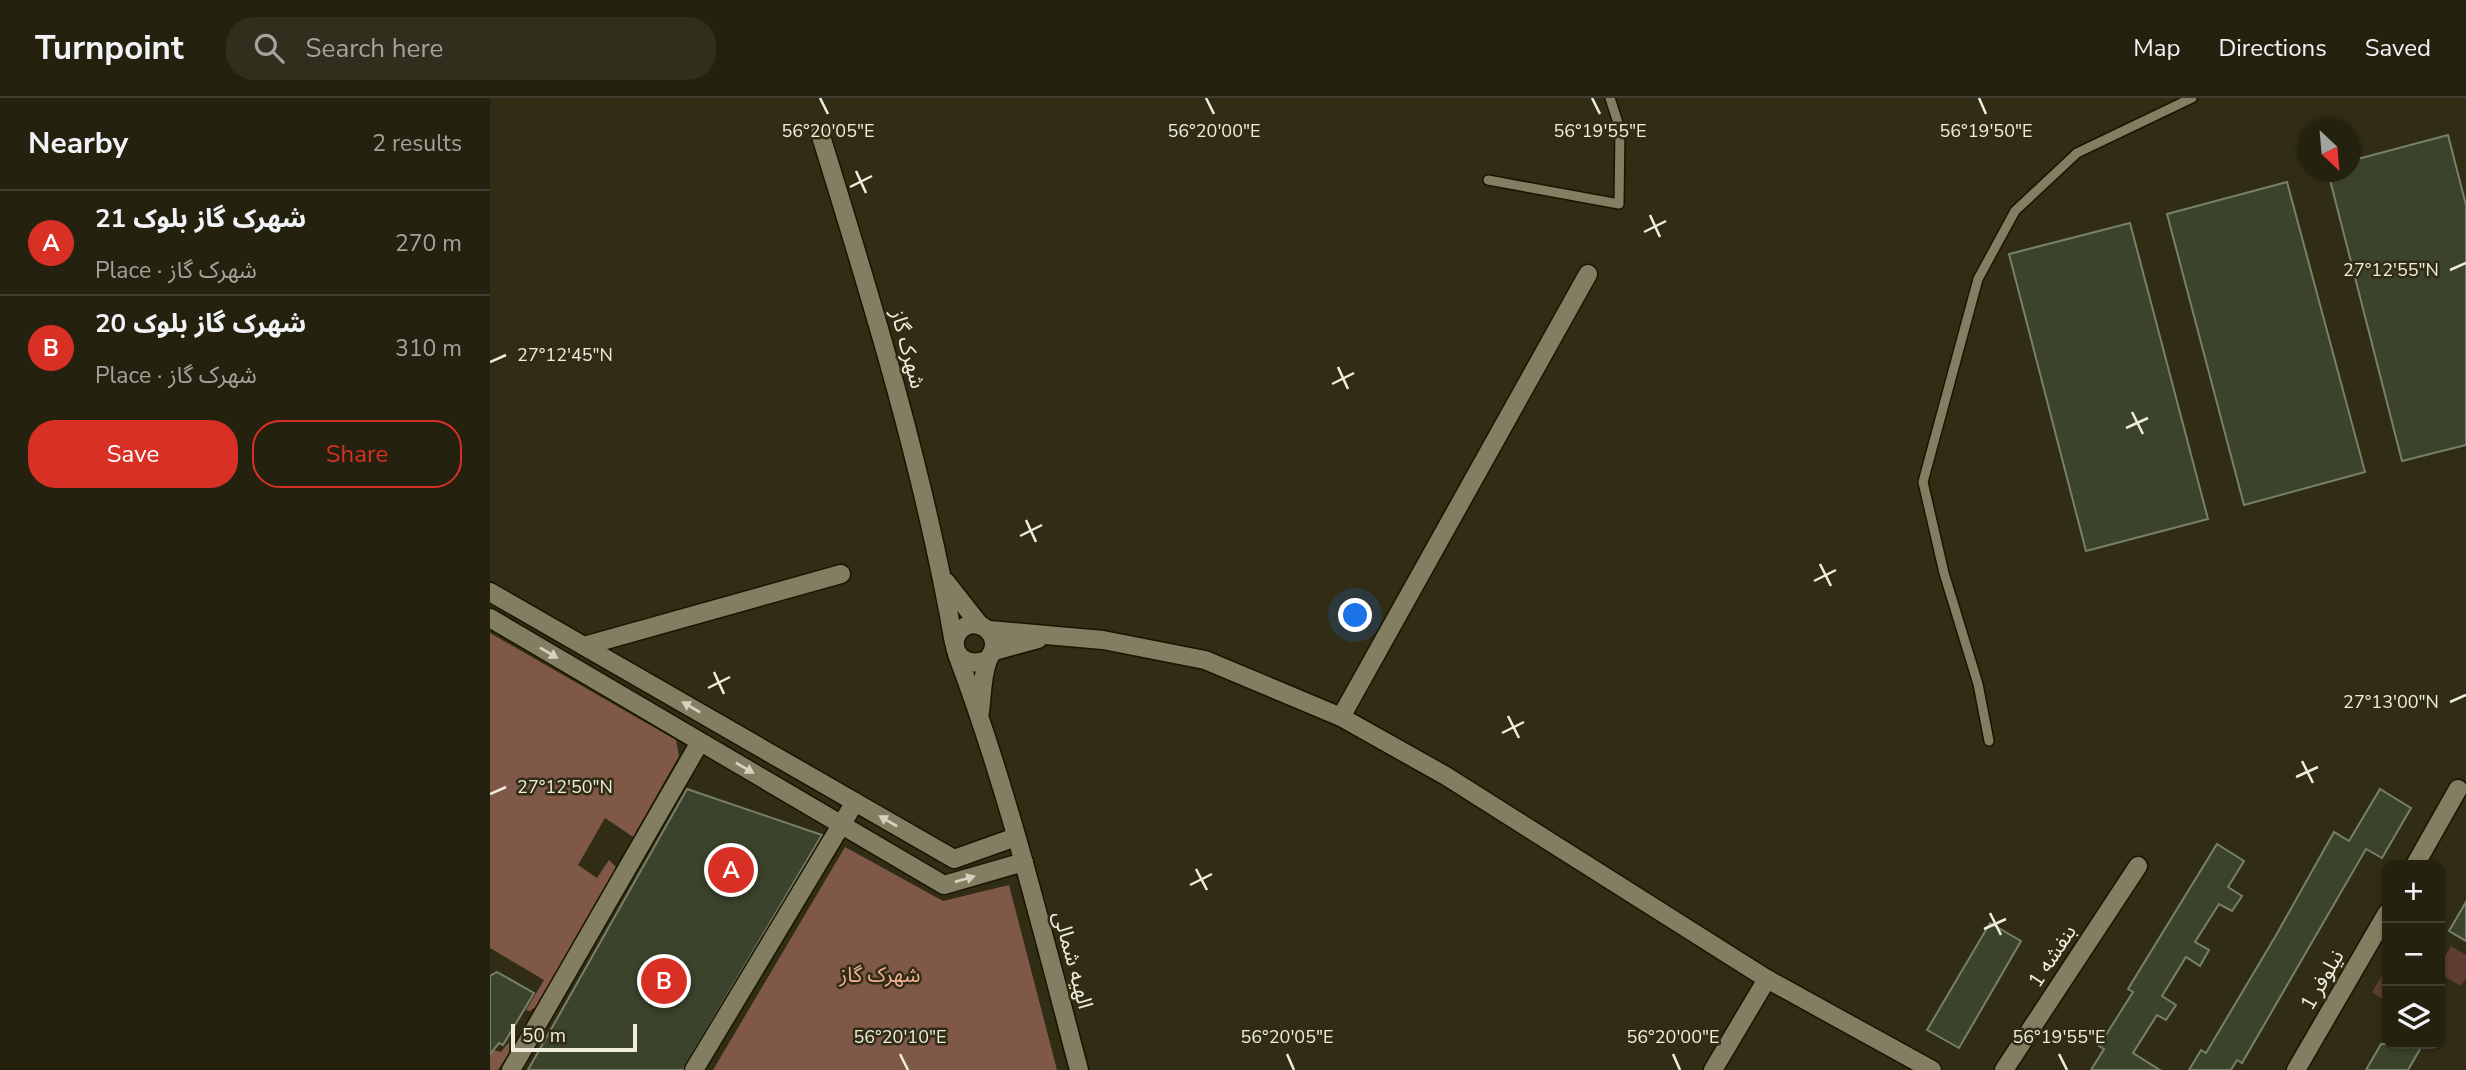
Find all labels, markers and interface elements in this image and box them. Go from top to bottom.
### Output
search box [226,17,716,80]
text: Turnpoint [35,26,184,71]
icon: search [250,29,288,67]
text: Search here [306,31,443,66]
text: Map [2133,32,2180,64]
text: Directions [2218,32,2327,64]
text: Saved [2365,32,2431,64]
text: 56°20'05"E [782,119,875,143]
text: 56°20'00"E [1168,119,1261,143]
text: 56°19'55"E [1554,119,1647,143]
text: 56°19'50"E [1940,119,2033,143]
north arrow [2298,119,2361,182]
text: Nearby [28,123,128,164]
text: 2 results [372,128,462,159]
text: شهرک گاز بلوک 21 [95,201,306,236]
text: A [42,228,60,259]
text: 270 m [395,228,462,259]
text: Place · شهرک گاز [95,255,257,286]
text: 27°12'55"N [2343,258,2439,282]
street label: شهرک گاز [884,305,932,392]
text: شهرک گاز بلوک 20 [95,306,306,341]
text: B [43,333,59,364]
text: 310 m [395,333,462,364]
text: 27°12'45"N [517,343,613,367]
text: Place · شهرک گاز [95,360,257,391]
button: Save [28,420,238,488]
button: Share [252,420,462,488]
your location [1338,598,1372,632]
one-way arrow [539,647,558,659]
text: 27°13'00"N [2343,690,2439,714]
one-way arrow [681,701,701,713]
one-way arrow [735,762,755,774]
text: 27°12'50"N [517,775,613,799]
one-way arrow [879,815,898,827]
pin: A [708,844,754,896]
map controls [2382,860,2445,1049]
button: + [2382,860,2445,923]
one-way arrow [954,873,976,884]
street label: الهیه شمالی [1047,908,1099,1012]
street label: بنفشه 1 [2021,919,2083,993]
button: − [2382,923,2445,986]
street label: نیلوفر 1 [2294,945,2350,1015]
pin: B [641,955,687,1007]
park label: شهرک گاز [839,961,920,989]
button: layers [2382,986,2445,1049]
scale bar [511,1021,637,1053]
text: 50 m [522,1023,566,1049]
text: 56°20'10"E [854,1025,947,1049]
text: 56°20'05"E [1241,1025,1334,1049]
text: 56°20'00"E [1627,1025,1720,1049]
text: 56°19'55"E [2013,1025,2106,1049]

